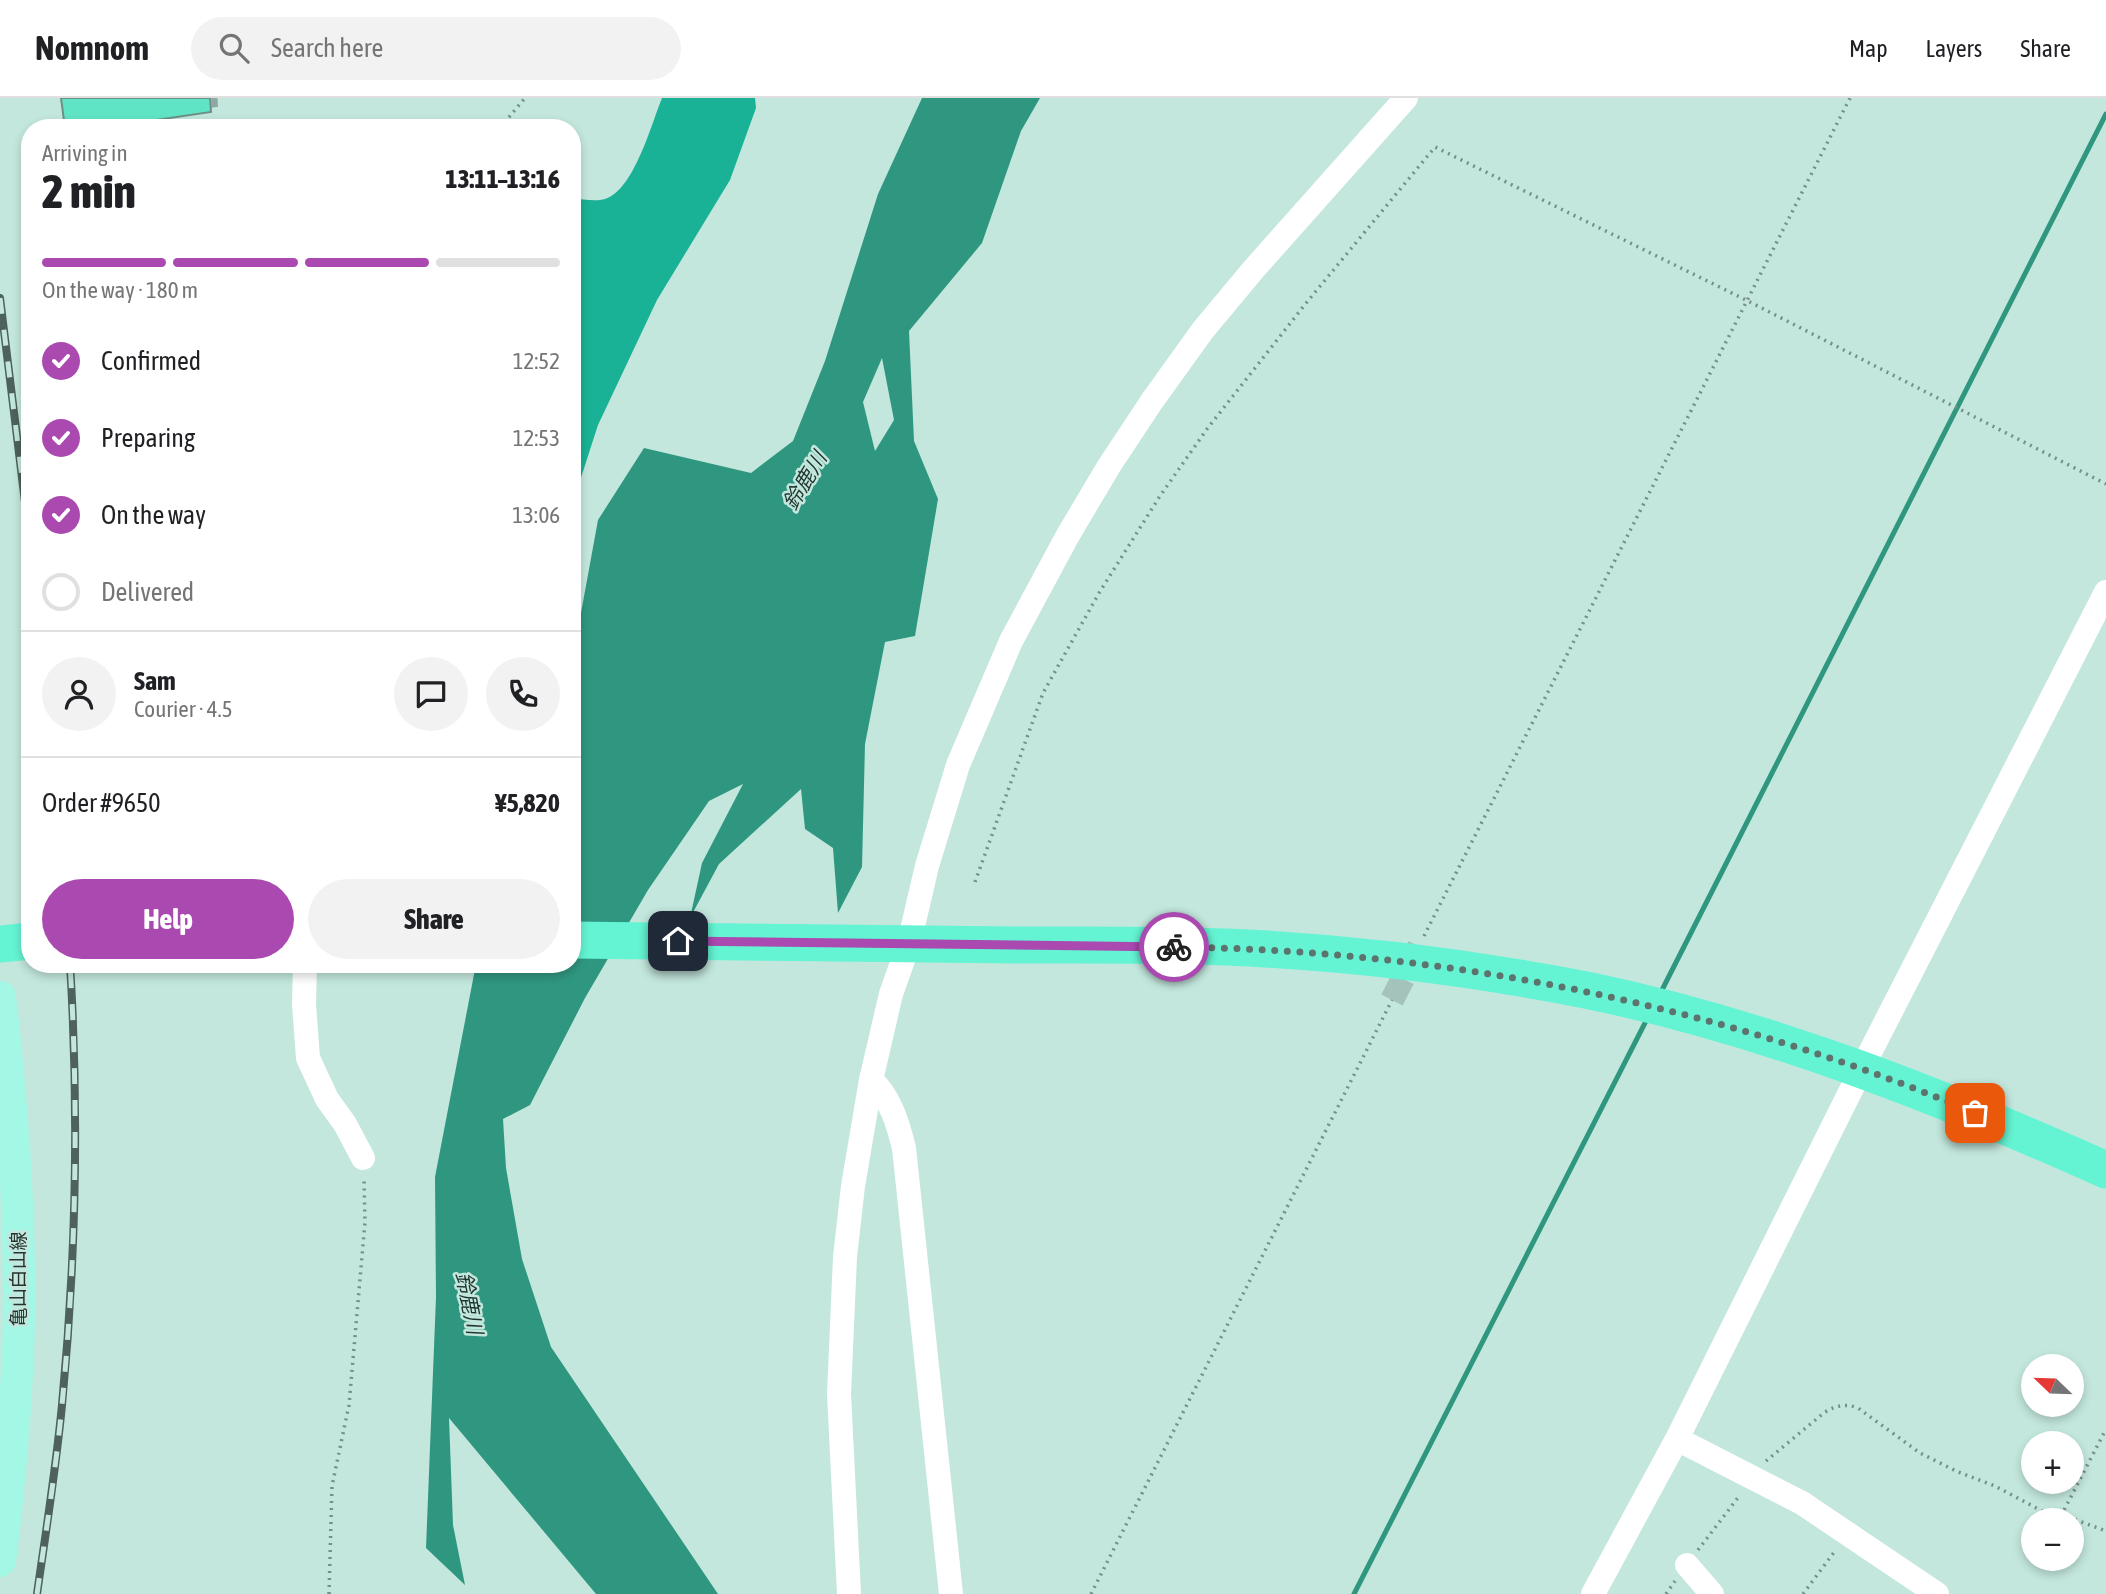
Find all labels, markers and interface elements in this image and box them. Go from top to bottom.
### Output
search box [191,17,681,80]
text: Nomnom [35,29,149,67]
icon: search [215,29,253,67]
text: Search here [271,33,383,63]
text: Map [1849,35,1888,62]
text: Layers [1926,35,1982,62]
text: Share [2020,35,2071,62]
text: Arriving in [42,140,128,166]
text: 13:11–13:16 [445,164,560,194]
text: 2 min [42,165,136,218]
text: On the way · 180 m [42,277,198,303]
icon: check [42,342,80,380]
text: Confirmed [101,346,201,376]
text: 12:52 [513,348,560,374]
icon: check [42,419,80,457]
text: Preparing [101,423,195,453]
text: 12:53 [513,425,560,451]
water label: 鈴鹿川 [778,446,832,514]
icon: check [42,496,80,534]
text: On the way [101,500,206,530]
text: 13:06 [512,502,560,528]
text: Delivered [101,577,194,607]
button: person [42,657,116,731]
button: chat [394,657,468,731]
button: phone [486,657,560,731]
text: Sam [134,666,176,696]
text: Courier · 4.5 [134,696,233,722]
text: Order #9650 [42,788,161,818]
text: ¥5,820 [495,788,560,818]
button: Help [42,879,294,959]
button: Share [308,879,560,959]
pin [648,911,708,971]
courier [1139,912,1209,982]
icon: home [659,922,697,960]
icon: bike [1155,928,1193,966]
pin [1945,1083,2005,1143]
icon: bag [1956,1094,1994,1132]
street label: 亀山白山線 [7,1231,29,1327]
water label: 鈴鹿川 [452,1270,488,1338]
north arrow [2021,1354,2084,1418]
map controls [2021,1354,2084,1571]
button: + [2021,1431,2084,1494]
button: − [2021,1508,2084,1571]

